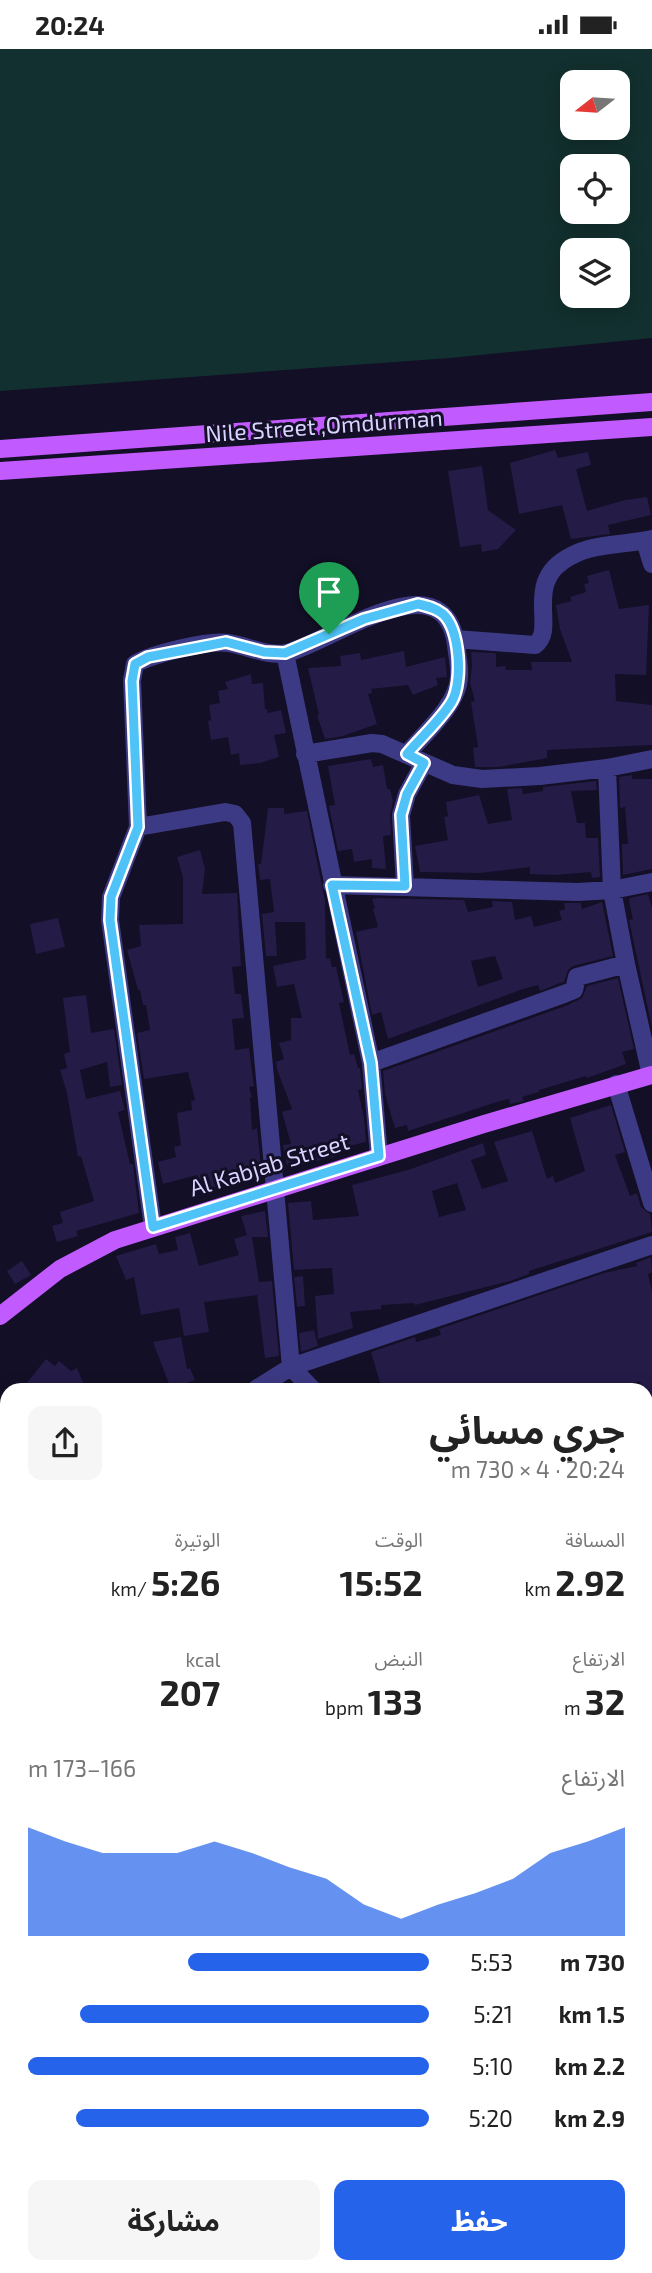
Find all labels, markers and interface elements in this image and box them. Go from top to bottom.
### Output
text: 20:24 [35,9,105,40]
north arrow [560,70,630,140]
map controls [560,70,630,308]
button: locate [560,154,630,224]
button: layers [560,238,630,308]
street label: Nile Street ,Omdurman [205,403,443,447]
pin [299,562,359,634]
icon: arrive [310,573,348,611]
street label: Al Kabjab Street [186,1126,352,1202]
button: share [28,1406,102,1480]
text: جري مسائي [429,1406,625,1452]
text: 20:24 · 4 × 730 m [451,1455,625,1483]
text: الوتيرة [175,1528,220,1551]
text: الوقت [375,1528,423,1551]
text: المسافة [565,1528,625,1551]
text: 5:26 [151,1561,220,1603]
text: 15:52 [340,1561,423,1603]
text: 2.92 [555,1561,625,1603]
text: /km [111,1577,151,1600]
text: km [525,1577,555,1600]
text: النبض [374,1647,423,1670]
text: الارتفاع [573,1647,625,1670]
text: kcal [186,1648,220,1671]
text: 207 [159,1671,220,1713]
text: 133 [368,1680,423,1722]
text: 32 [585,1680,625,1722]
text: bpm [325,1696,368,1719]
text: m [564,1696,585,1719]
text: 166–173 m [28,1754,136,1782]
text: الارتفاع [562,1763,625,1791]
text: 5:53 [470,1948,513,1976]
text: 730 m [560,1948,625,1976]
text: 5:21 [473,2000,513,2028]
text: 1.5 km [559,2000,625,2028]
text: 5:10 [472,2052,513,2080]
text: 2.2 km [555,2052,625,2080]
text: 5:20 [468,2104,513,2132]
text: 2.9 km [554,2104,625,2132]
button: مشاركة [28,2180,320,2260]
button: حفظ [334,2180,625,2260]

